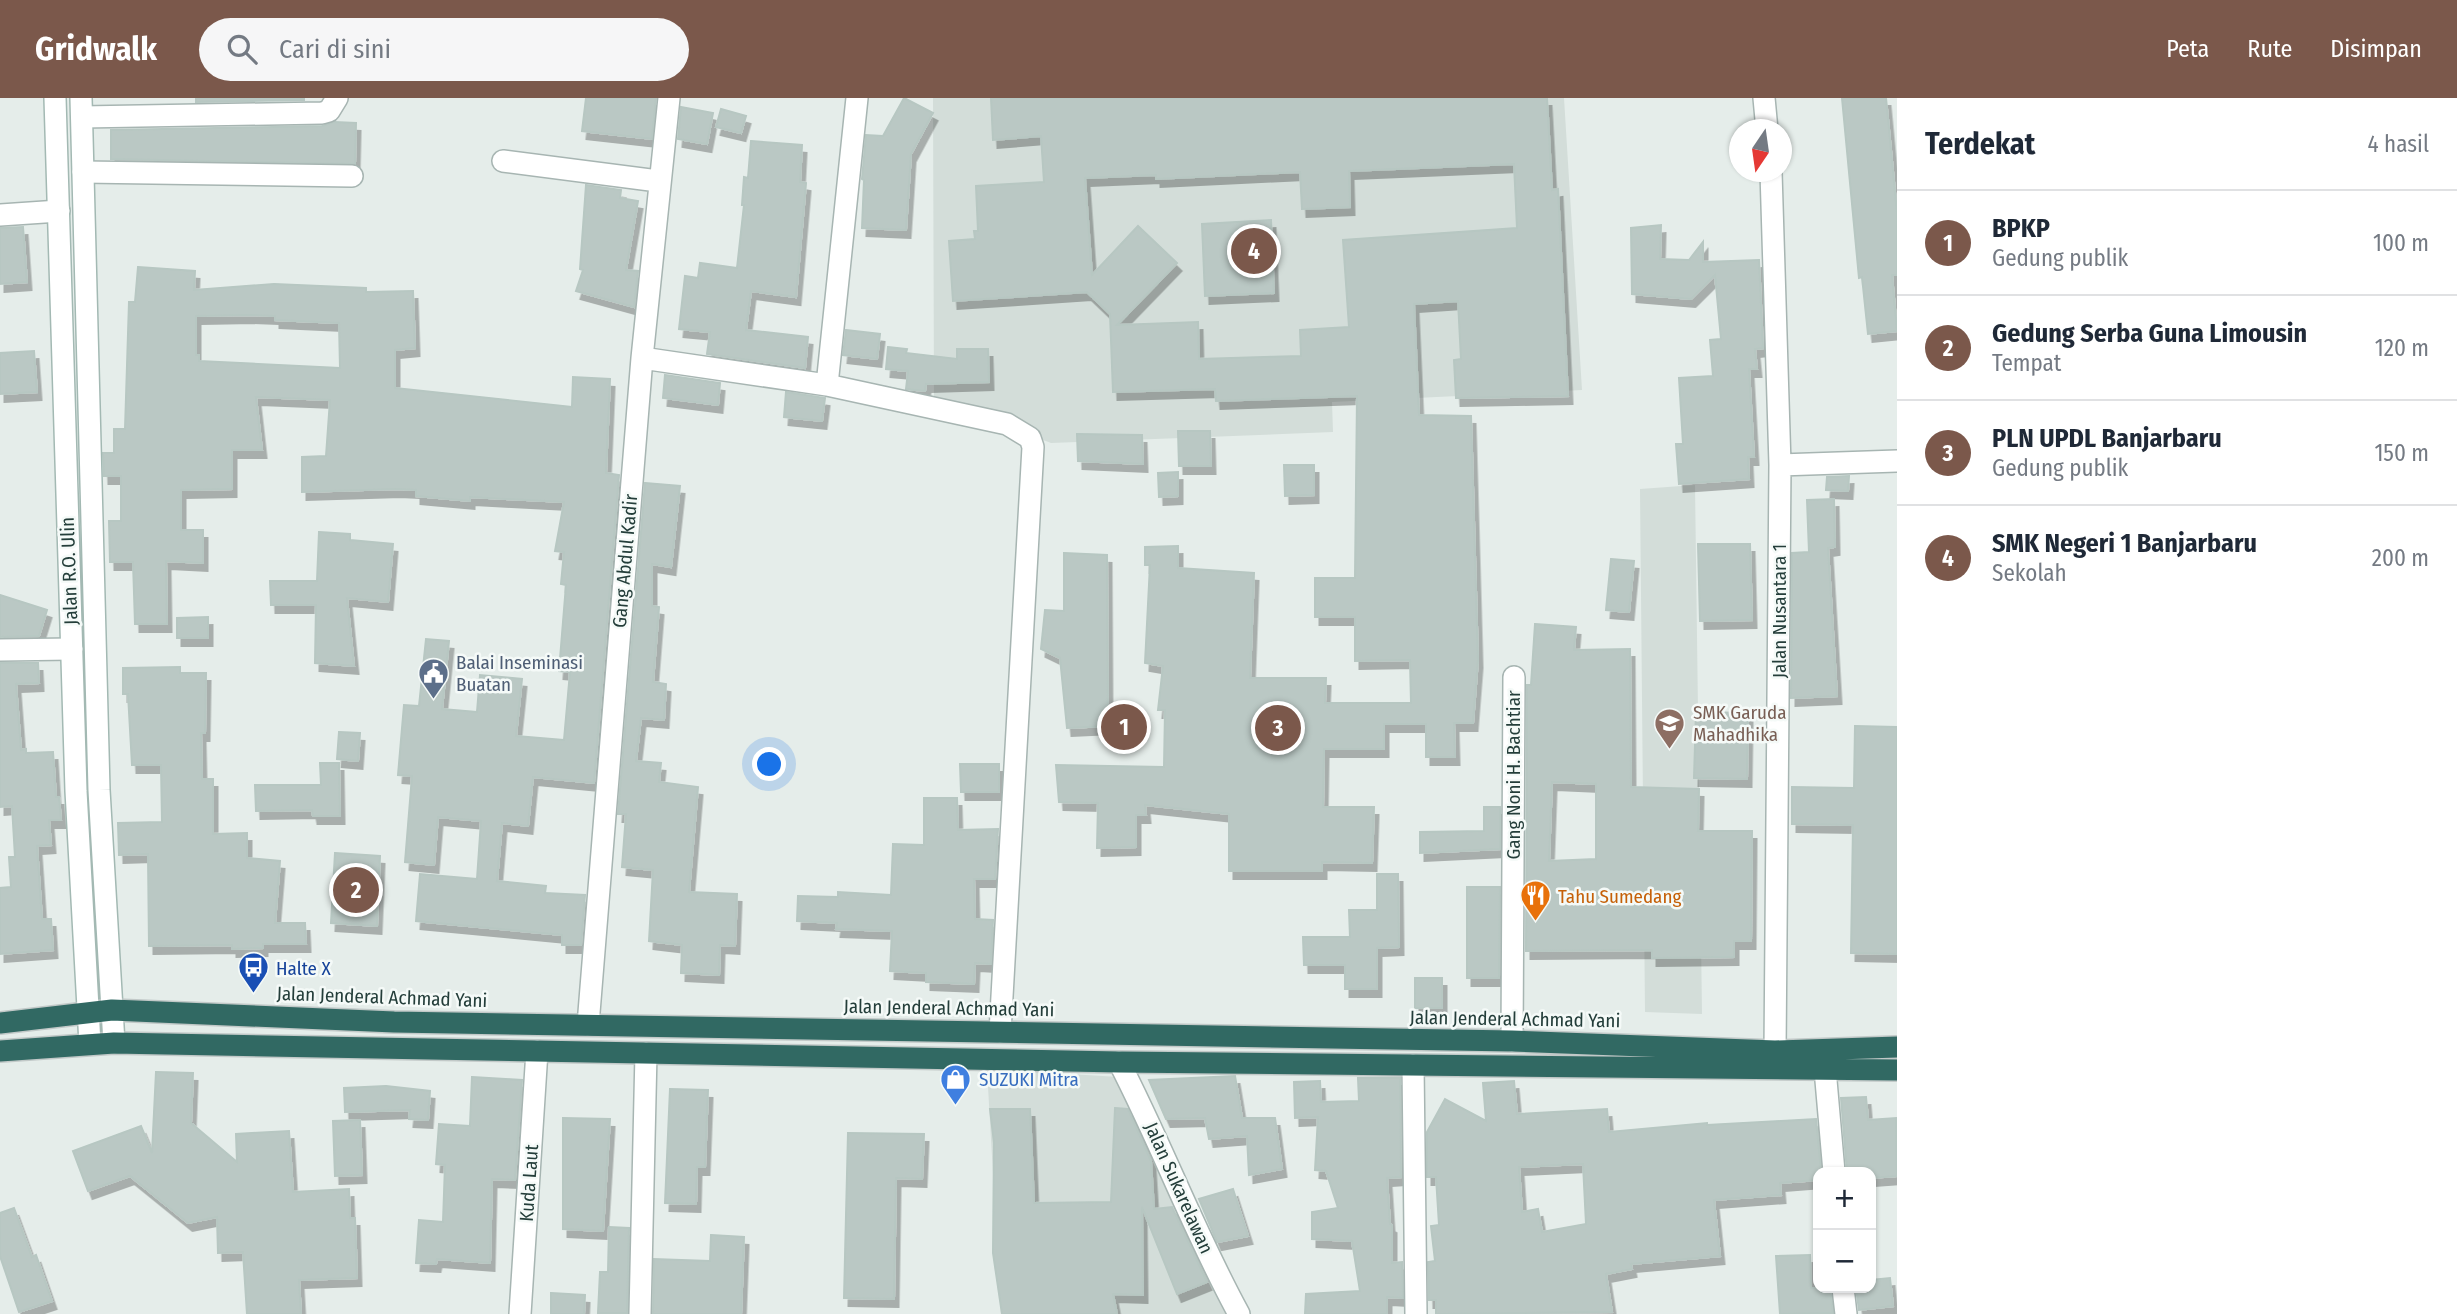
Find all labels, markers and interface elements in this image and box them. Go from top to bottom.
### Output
search box [199,18,689,81]
text: Gridwalk [35,29,157,69]
icon: search [223,30,261,68]
text: Cari di sini [279,34,391,65]
text: Peta [2166,35,2209,63]
text: Rute [2247,35,2292,63]
text: Disimpan [2330,35,2422,63]
north arrow [1729,119,1792,182]
text: Terdekat [1925,126,2035,162]
text: 4 hasil [2368,130,2429,158]
text: BPKP [1992,213,2050,244]
pin: 4 [1231,225,1277,277]
text: 1 [1943,229,1953,257]
text: 100 m [2373,229,2429,257]
text: Gedung publik [1992,244,2128,272]
text: Gedung Serba Guna Limousin [1992,318,2307,349]
text: 2 [1943,334,1953,362]
text: 120 m [2375,334,2429,362]
text: Tempat [1992,349,2061,377]
text: PLN UPDL Banjarbaru [1992,423,2222,454]
text: 3 [1943,439,1953,467]
text: 150 m [2374,439,2429,467]
text: Gedung publik [1992,454,2128,482]
street label: Gang Abdul Kadir [608,493,642,629]
street label: Jalan R.O. Ulin [56,517,82,625]
text: SMK Negeri 1 Banjarbaru [1992,528,2257,559]
street label: Jalan Nusantara 1 [1768,544,1791,678]
text: 4 [1942,544,1954,572]
text: 200 m [2372,544,2429,572]
text: Sekolah [1992,559,2067,587]
place label: Balai Inseminasi Buatan [456,651,583,696]
public building icon: Balai Inseminasi Buatan [416,656,450,700]
street label: Gang Noni H. Bachtiar [1502,690,1525,860]
pin: 1 [1101,701,1147,753]
place label: SMK Garuda Mahadhika [1693,701,1787,746]
pin: 3 [1255,702,1301,754]
school or university icon: SMK Garuda Mahadhika [1653,706,1687,750]
your location [752,747,786,781]
pin: 2 [333,864,379,916]
restaurant icon: Tahu Sumedang [1518,879,1552,923]
place label: Tahu Sumedang [1558,885,1681,908]
bus stop icon: Halte X [236,951,270,995]
place label: Halte X [276,957,331,980]
street label: Jalan Jenderal Achmad Yani [276,982,488,1012]
street label: Jalan Jenderal Achmad Yani [844,995,1054,1021]
street label: Jalan Jenderal Achmad Yani [1410,1006,1620,1032]
shop icon: SUZUKI Mitra [939,1062,973,1106]
place label: SUZUKI Mitra [979,1068,1079,1091]
street label: Jalan Sukarelawan [1140,1119,1218,1257]
street label: Kuda Laut [515,1143,543,1222]
map controls [1813,1167,1876,1293]
button: + [1813,1167,1876,1230]
button: − [1813,1230,1876,1293]

